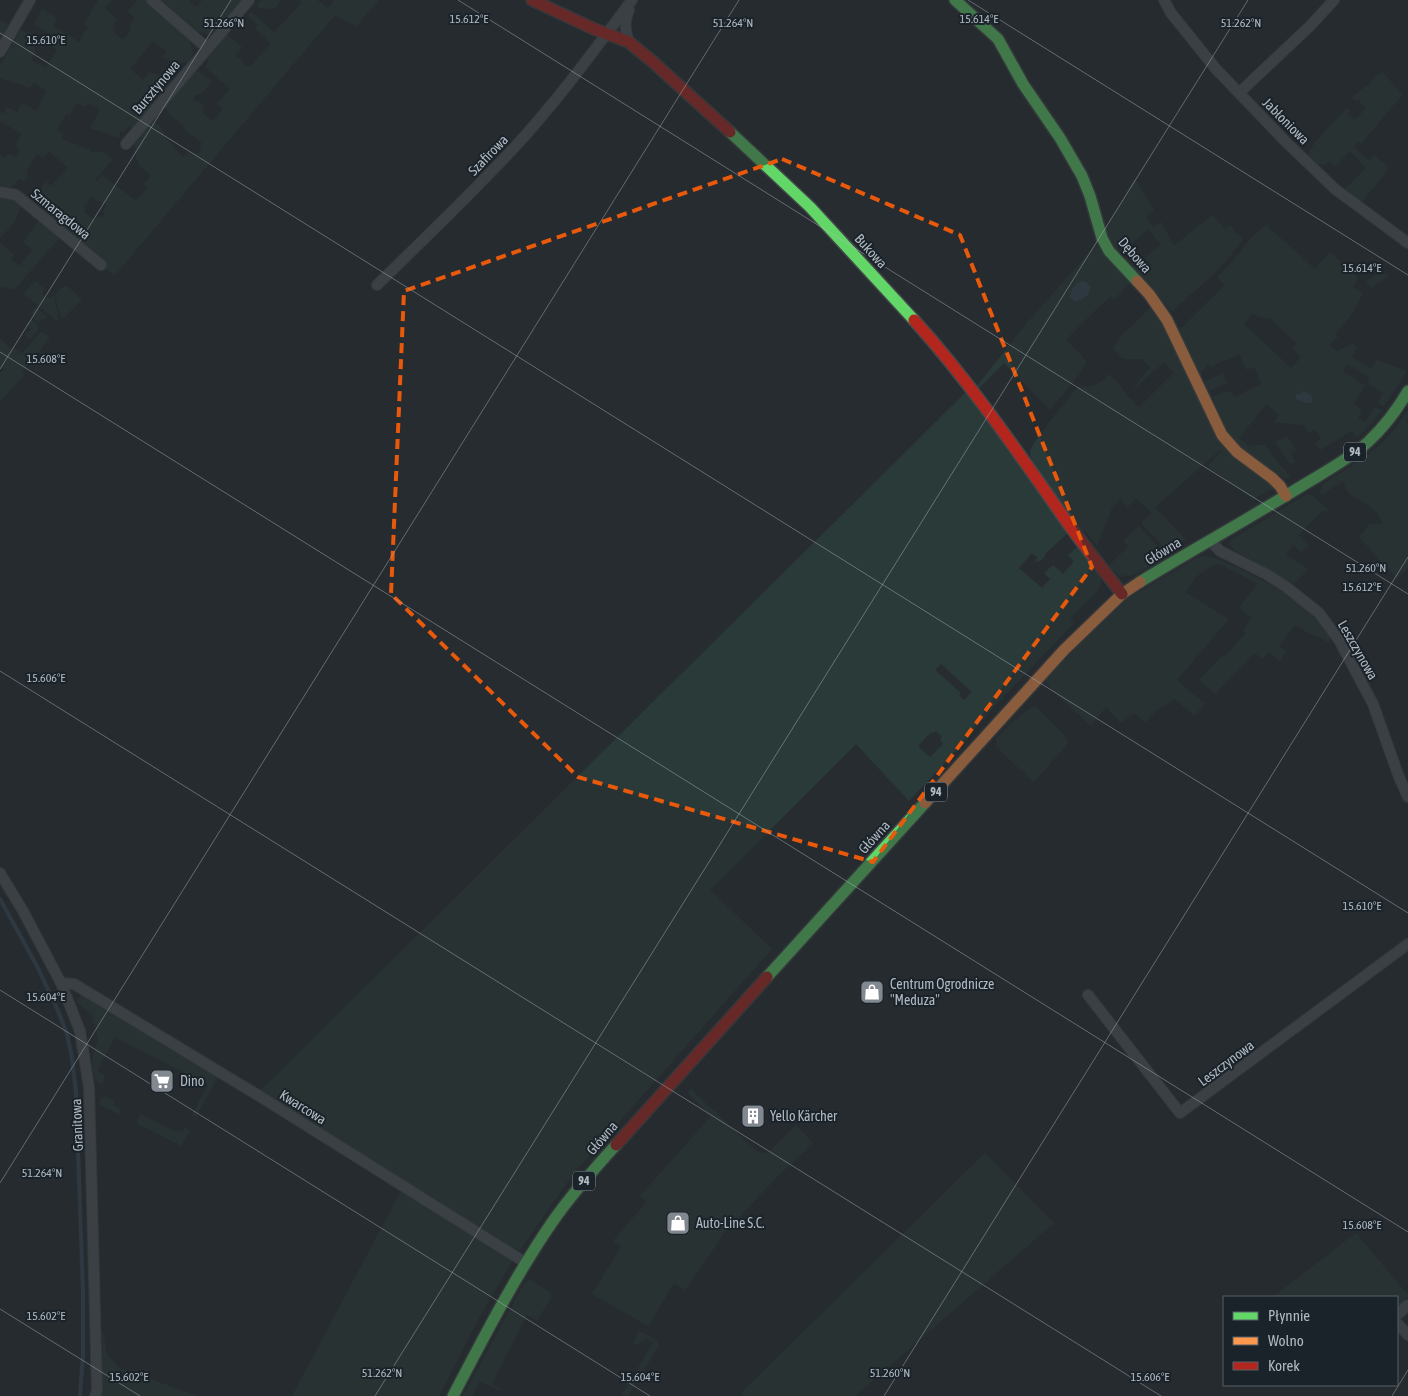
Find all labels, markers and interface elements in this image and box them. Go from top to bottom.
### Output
text: 15.612°E [450,12,488,26]
text: 15.614°E [960,12,998,26]
text: 51.266°N [204,16,244,30]
text: 51.264°N [713,16,753,30]
text: 51.262°N [1221,16,1261,30]
text: 15.610°E [27,33,65,47]
street label: Bursztynowa [129,57,183,117]
street label: Jabłoniowa [1259,94,1313,148]
street label: Szafirowa [465,132,511,178]
street label: Szmaragdowa [28,185,94,243]
street label: Bukowa [852,231,890,271]
street label: Dębowa [1115,234,1155,276]
text: 15.614°E [1343,261,1381,275]
text: 15.608°E [27,352,65,366]
road number: 94 [1344,442,1366,462]
street label: Główna [1142,534,1184,568]
text: 51.260°N [1346,561,1386,575]
text: 15.612°E [1343,580,1381,594]
street label: Leszczynowa [1335,618,1381,682]
text: 15.606°E [27,671,65,685]
road number: 94 [925,782,947,802]
street label: Główna [855,817,893,857]
text: 15.610°E [1343,899,1381,913]
place label: Centrum Ogrodnicze "Meduza" [890,976,994,1008]
shop icon: Centrum Ogrodnicze "Meduza" [859,979,885,1005]
text: 15.604°E [27,990,65,1004]
street label: Leszczynowa [1195,1037,1257,1089]
supermarket icon: Dino [149,1068,175,1094]
place label: Dino [180,1073,204,1089]
street label: Kwarcowa [277,1087,329,1127]
street label: Granitowa [68,1098,86,1152]
building icon: Yello Kärcher [740,1103,766,1129]
place label: Yello Kärcher [770,1108,838,1124]
street label: Główna [583,1118,621,1158]
text: 51.264°N [22,1166,62,1180]
road number: 94 [573,1172,595,1190]
shop icon: Auto-Line S.C. [665,1210,691,1236]
place label: Auto-Line S.C. [696,1215,764,1231]
text: 15.608°E [1343,1218,1381,1232]
legend [1223,1296,1398,1386]
text: Płynnie [1268,1307,1310,1324]
text: 15.602°E [27,1309,65,1323]
text: Wolno [1268,1332,1304,1349]
text: Korek [1268,1357,1300,1374]
text: 51.262°N [362,1366,402,1380]
text: 51.260°N [870,1366,910,1380]
text: 15.602°E [110,1370,148,1384]
text: 15.604°E [621,1370,659,1384]
text: 15.606°E [1131,1370,1169,1384]

